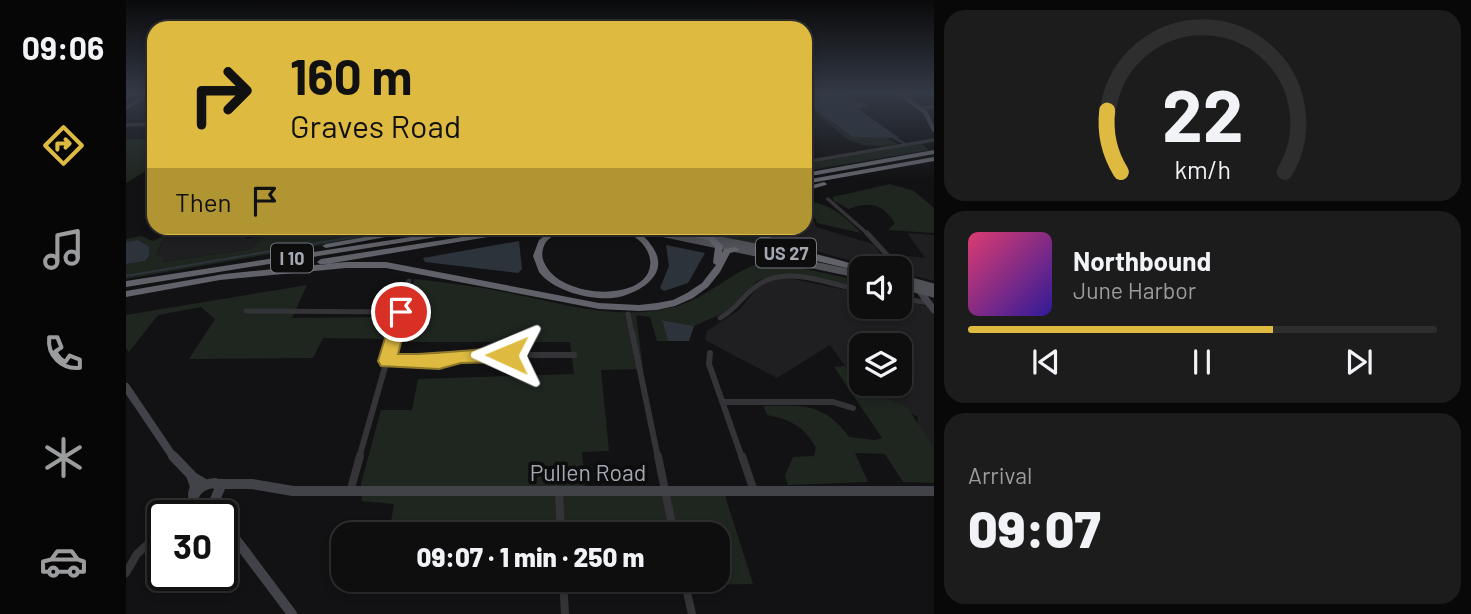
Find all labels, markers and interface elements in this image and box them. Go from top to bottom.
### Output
text: 09:06 [22,28,104,66]
text: 160 m [290,46,412,105]
icon: right [175,49,266,140]
text: 22 [1162,69,1243,157]
text: Graves Road [290,106,461,144]
icon: directions [39,121,88,170]
text: km/h [1174,153,1231,183]
icon: arrive [246,182,284,220]
text: Then [175,186,232,217]
icon: music [39,225,88,274]
road number: US 27 [756,239,816,268]
road number: I 10 [271,244,313,272]
text: Northbound [1073,245,1211,276]
map controls [849,256,912,396]
button: sound [849,256,912,319]
text: June Harbor [1073,276,1196,304]
pin [371,282,431,342]
icon: arrive [382,293,420,331]
position arrow [470,318,544,392]
icon: phone [39,329,88,378]
button: layers [849,333,912,396]
icon: previous [1027,343,1065,381]
icon: pause [1183,343,1221,381]
icon: next [1340,343,1378,381]
icon: climate [39,433,88,482]
street label: Pullen Road [530,458,646,486]
text: Arrival [968,461,1032,489]
text: 09:07 [968,496,1101,558]
speed limit sign: 30 [147,500,238,591]
icon: car [39,537,88,586]
text: 09:07 · 1 min · 250 m [417,541,644,572]

